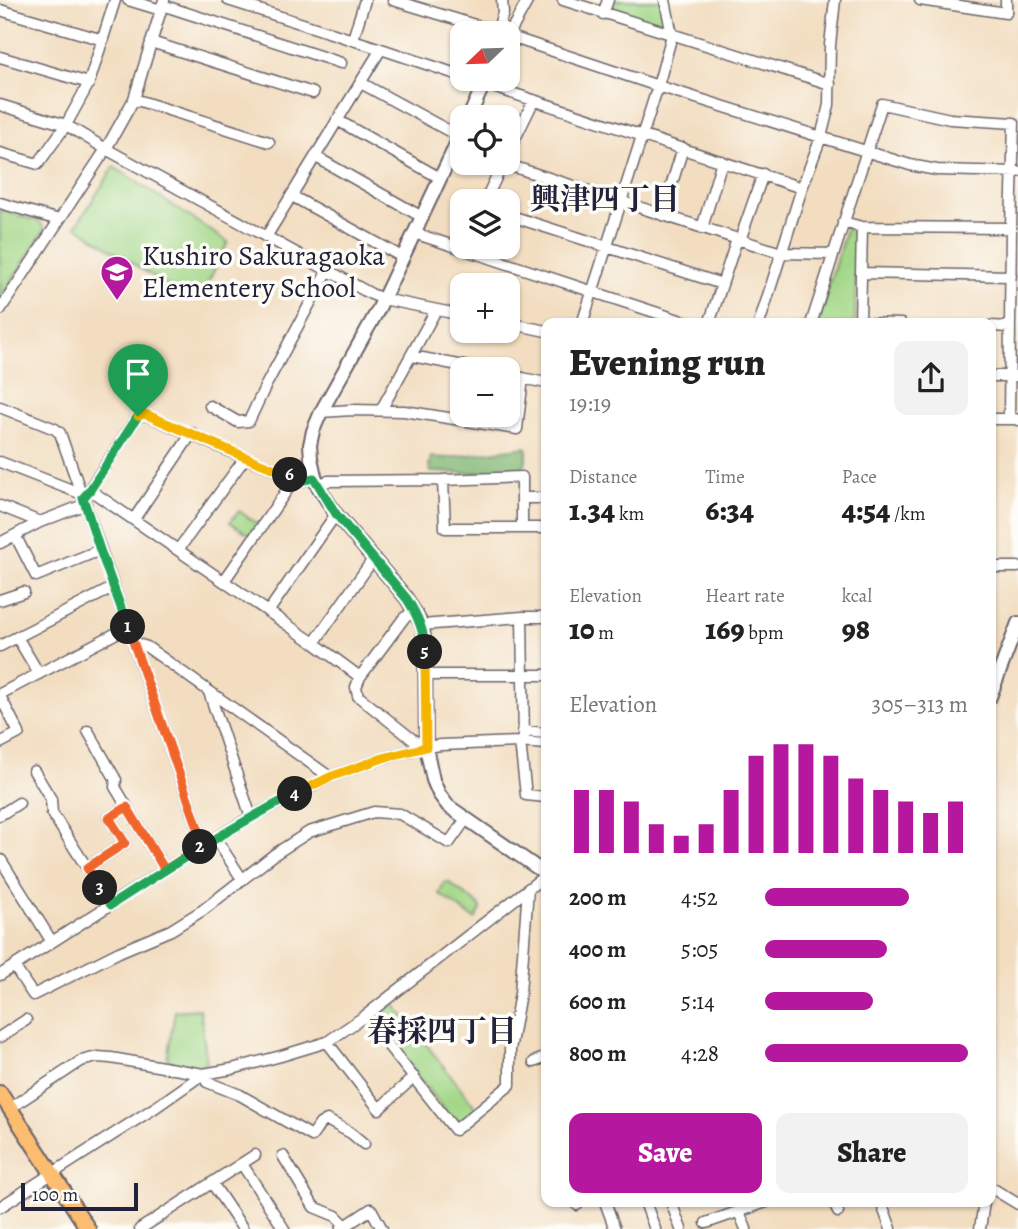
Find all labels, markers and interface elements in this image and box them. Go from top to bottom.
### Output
north arrow [450,21,520,91]
map controls [450,21,520,427]
button: locate [450,105,520,175]
district label: 興津四丁目 [530,179,680,219]
button: layers [450,189,520,259]
place label: Kushiro Sakuragaoka Elementery School [142,237,385,307]
school or university icon: Kushiro Sakuragaoka Elementery School [98,253,136,302]
button: + [450,273,520,343]
text: Evening run [569,336,766,388]
button: share [894,341,968,415]
pin [108,344,168,416]
icon: arrive [119,355,157,393]
button: − [450,357,520,427]
text: 19:19 [569,388,611,419]
pin: 6 [272,458,308,492]
text: 6 [285,461,294,487]
text: Distance [569,464,637,490]
text: Time [705,464,745,490]
text: Pace [842,464,877,490]
text: 1.34 [569,490,615,530]
text: 6:34 [705,490,754,530]
text: 4:54 [842,490,890,530]
text: km [615,501,644,527]
text: /km [890,501,926,527]
text: Elevation [569,583,642,609]
text: Heart rate [705,583,785,609]
text: kcal [842,583,872,609]
text: 10 [569,609,595,649]
text: 169 [705,609,744,649]
text: 98 [842,609,870,649]
pin: 1 [110,610,146,644]
text: 1 [124,613,131,639]
text: m [595,620,614,646]
text: bpm [744,620,784,646]
pin: 5 [408,634,442,670]
text: 5 [420,638,429,664]
text: Elevation [569,689,657,720]
text: 305–313 m [872,689,968,720]
pin: 4 [278,776,312,812]
text: 4 [290,780,299,806]
pin: 2 [182,830,218,864]
text: 2 [195,833,204,859]
pin: 3 [82,870,118,906]
text: 3 [95,874,104,900]
text: 200 m [569,882,627,913]
text: 4:52 [681,882,718,913]
text: 400 m [569,934,626,965]
text: 5:05 [681,934,719,965]
text: 600 m [569,986,626,1017]
text: 5:14 [681,986,715,1017]
district label: 春採四丁目 [367,1011,517,1051]
text: 800 m [569,1038,626,1069]
text: 4:28 [681,1038,719,1069]
button: Save [569,1113,762,1193]
button: Share [776,1113,968,1193]
scale bar [21,1180,138,1212]
text: 100 m [32,1182,78,1208]

